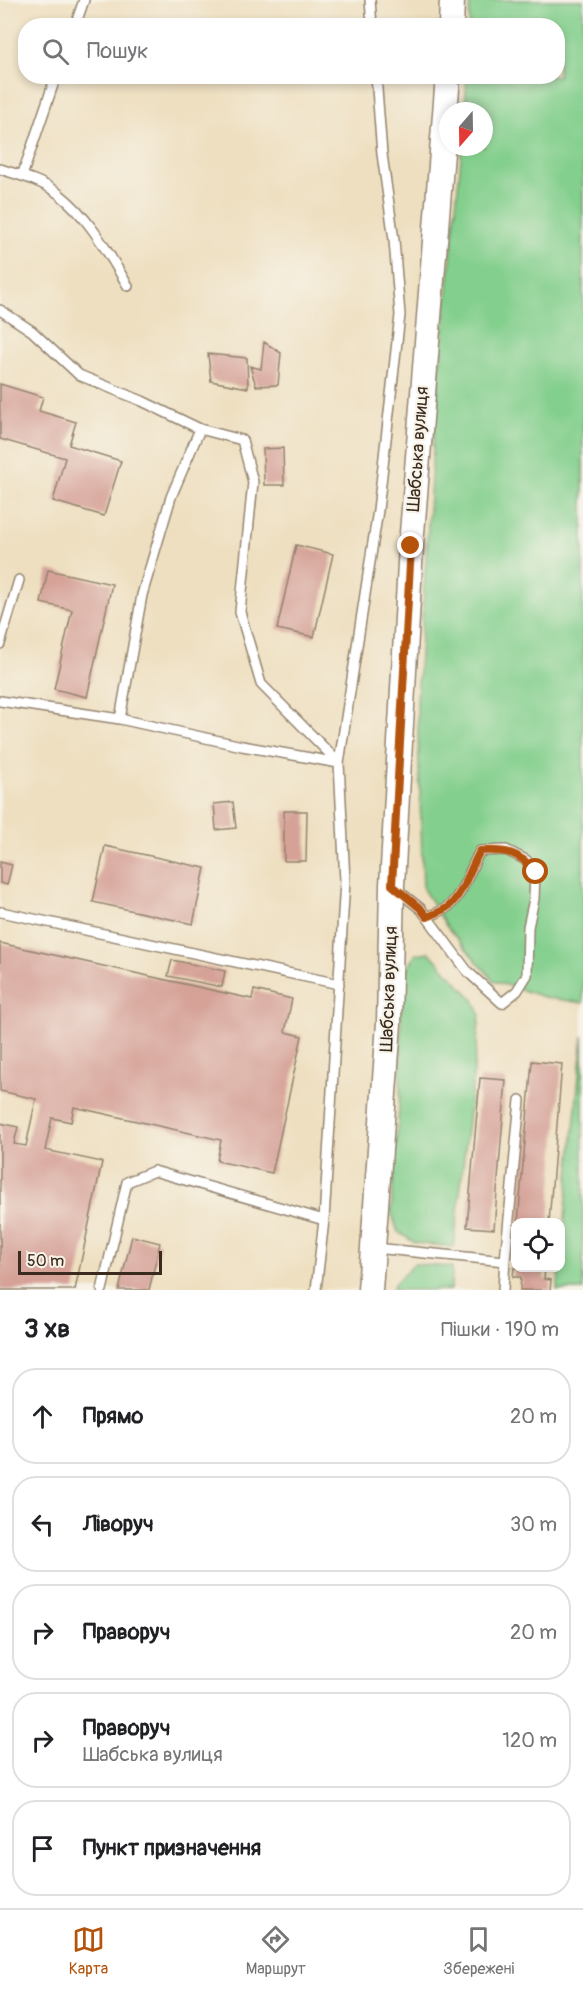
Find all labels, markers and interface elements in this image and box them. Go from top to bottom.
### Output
search box [18,18,565,84]
icon: search [39,35,72,68]
text: Пошук [87,37,148,65]
north arrow [439,102,493,156]
street label: Шабська вулиця [402,386,434,512]
route end [397,532,423,558]
route start [522,858,548,884]
street label: Шабська вулиця [375,926,403,1052]
map controls [511,1218,565,1272]
button: locate [511,1218,565,1272]
scale bar [18,1248,162,1276]
text: 50 m [27,1251,64,1271]
text: 3 хв [24,1313,70,1345]
text: Пішки · 190 m [441,1317,559,1342]
icon: ahead [26,1400,59,1433]
text: Прямо [83,1402,143,1430]
text: 20 m [510,1404,557,1429]
icon: left [26,1508,59,1541]
text: Ліворуч [83,1510,154,1538]
text: 30 m [510,1512,557,1537]
icon: right [26,1616,59,1649]
text: Праворуч [83,1618,170,1646]
text: 20 m [510,1620,557,1645]
text: Праворуч [83,1714,170,1742]
icon: right [26,1724,59,1757]
text: 120 m [502,1728,557,1753]
text: Шабська вулиця [83,1742,223,1767]
icon: arrive [26,1832,59,1865]
text: Пункт призначення [83,1834,261,1862]
tab: Карта [69,1923,108,1979]
tab: Маршрут [246,1923,306,1979]
tab: Збережені [443,1923,514,1979]

